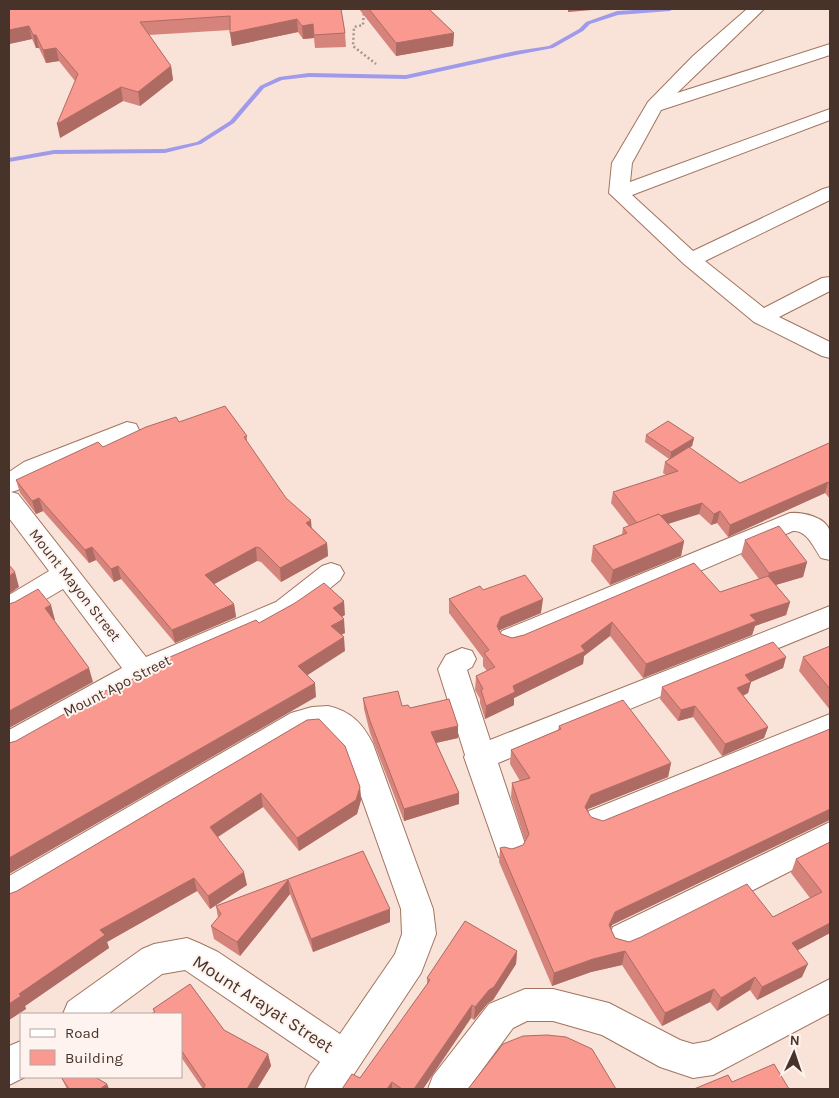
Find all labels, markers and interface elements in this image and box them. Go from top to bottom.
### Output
street label: Mount Mayon Street [25,525,125,645]
street label: Mount Apo Street [60,651,174,721]
street label: Mount Arayat Street [188,950,338,1058]
legend [20,1013,182,1078]
text: Road [65,1024,100,1042]
north arrow [769,1028,819,1078]
text: N [789,1032,800,1049]
text: Building [65,1049,123,1067]

